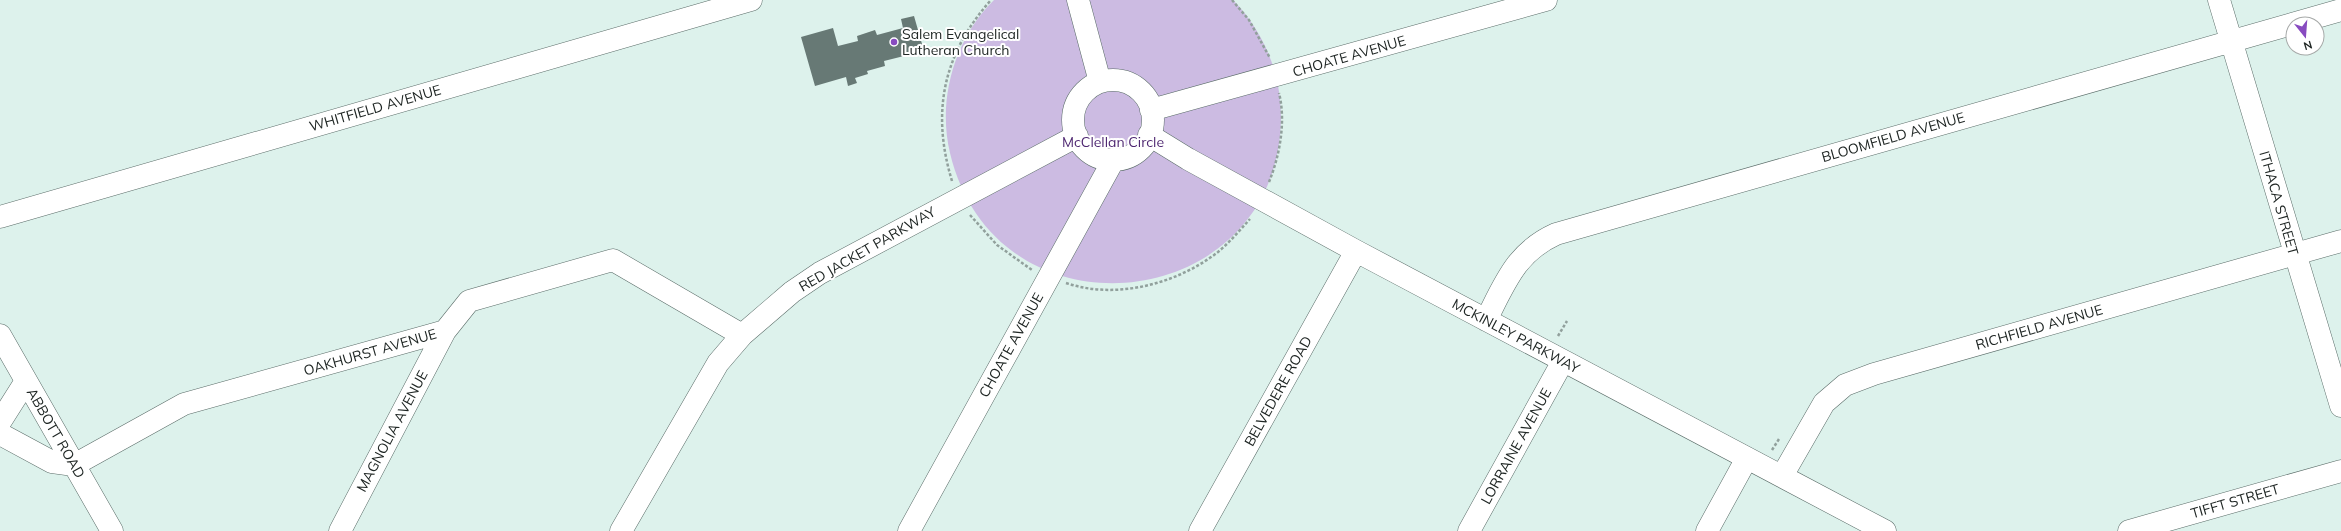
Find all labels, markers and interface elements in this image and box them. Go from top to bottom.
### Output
north arrow [2285,16,2325,56]
place label: Salem Evangelical Lutheran Church [902,25,1019,59]
street label: CHOATE AVENUE [1290,31,1408,81]
marker: Salem Evangelical Lutheran Church [889,37,899,47]
text: N [2302,38,2314,53]
street label: WHITFIELD AVENUE [307,81,443,135]
street label: BLOOMFIELD AVENUE [1819,108,1967,166]
park label: McClellan Circle [1062,133,1164,151]
street label: ITHACA STREET [2256,149,2303,258]
street label: RED JACKET PARKWAY [795,202,939,295]
street label: CHOATE AVENUE [975,289,1047,401]
street label: MCKINLEY PARKWAY [1449,295,1583,377]
street label: RICHFIELD AVENUE [1973,300,2105,354]
street label: OAKHURST AVENUE [301,324,439,380]
street label: BELVEDERE ROAD [1240,333,1316,449]
street label: MAGNOLIA AVENUE [352,367,432,495]
street label: ABBOTT ROAD [23,385,89,481]
street label: LORRAINE AVENUE [1477,385,1555,507]
street label: TIFFT STREET [2189,480,2282,522]

